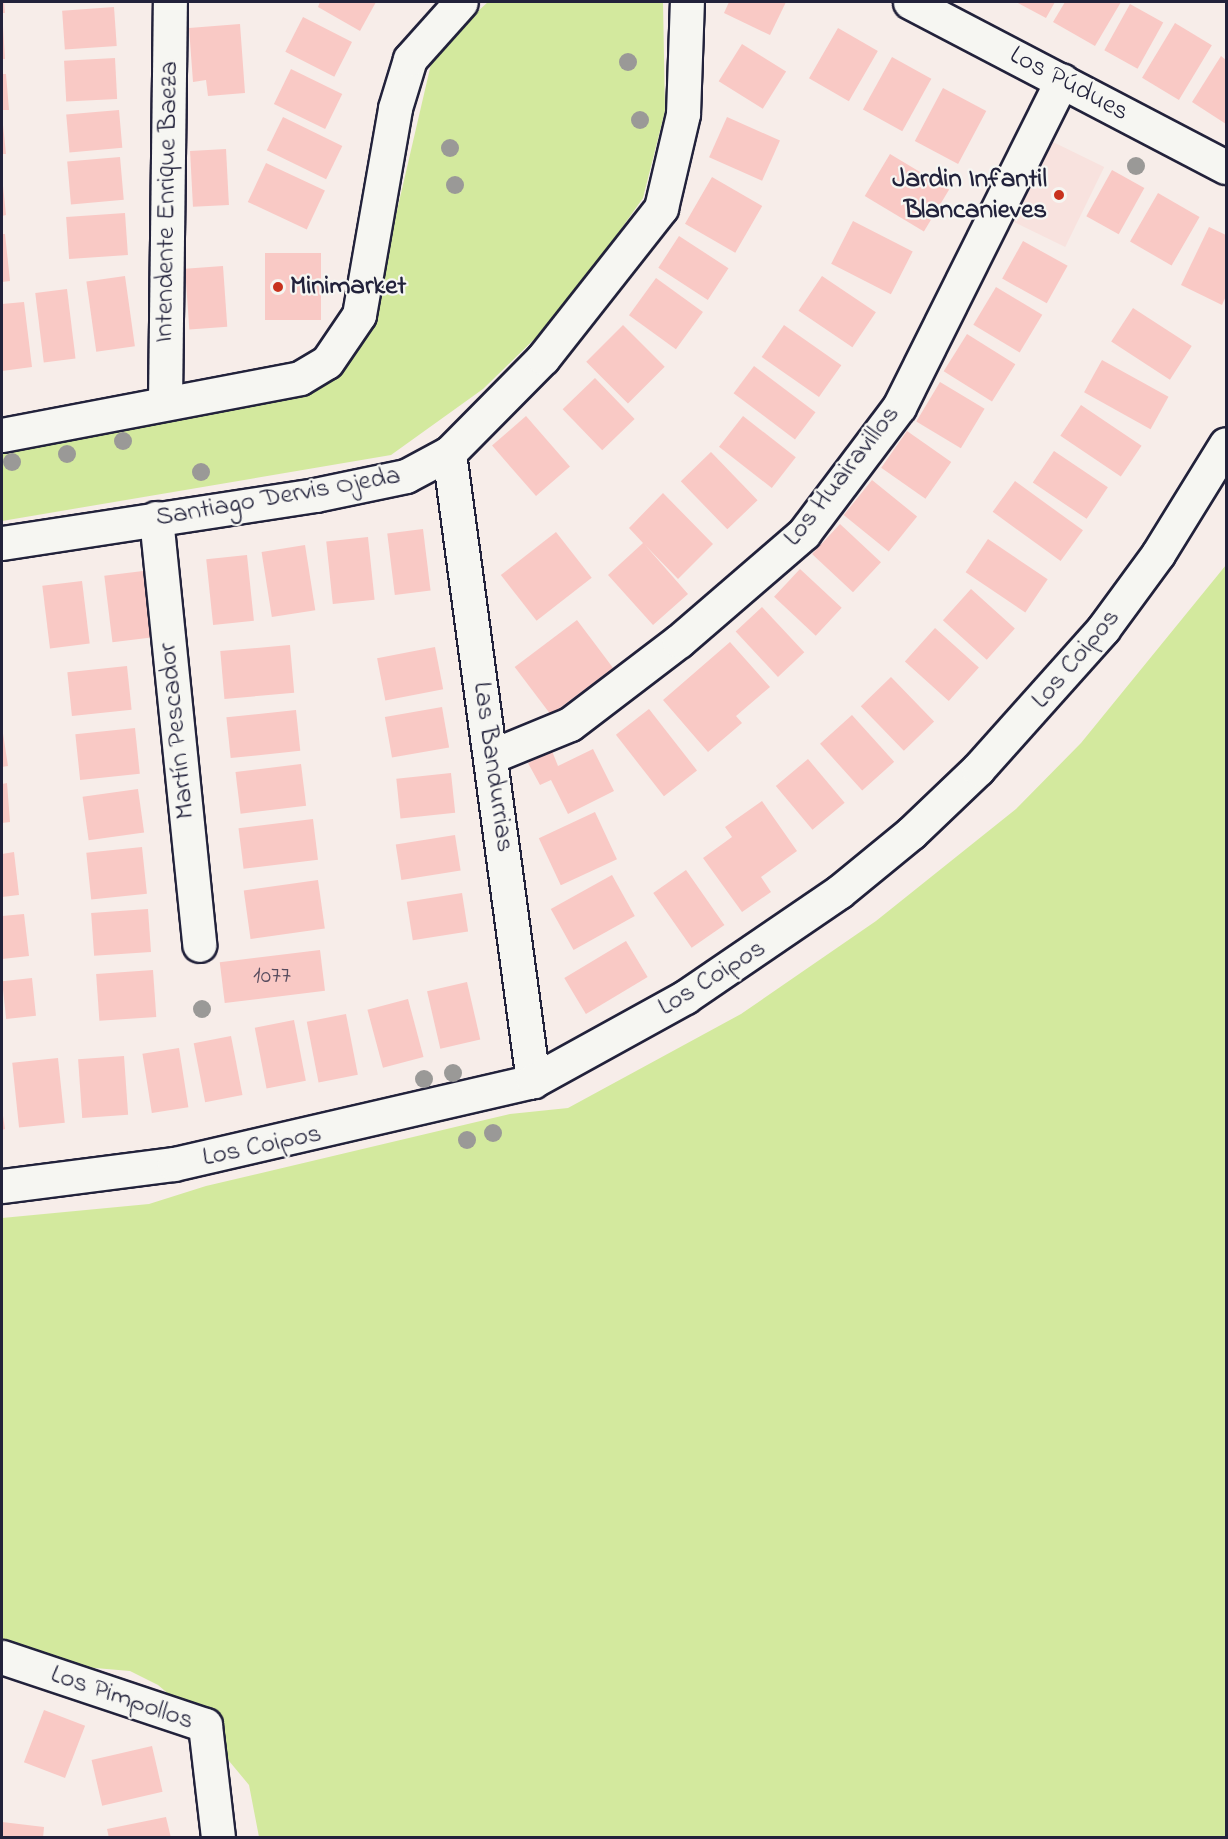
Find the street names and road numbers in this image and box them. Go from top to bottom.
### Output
street label: Los Púdues [1004,39,1134,129]
street label: Intendente Enrique Baeza [148,61,186,343]
street label: Los Huairavillos [777,399,907,553]
street label: Santiago Dervis Ojeda [153,460,403,534]
street label: Los Coipos [1025,602,1127,716]
street label: Martín Pescador [152,641,202,821]
street label: Las Bandurrias [465,680,521,854]
street label: Los Coipos [652,932,772,1024]
street label: Los Coipos [200,1118,324,1174]
street label: Los Pimpollos [46,1658,198,1738]

